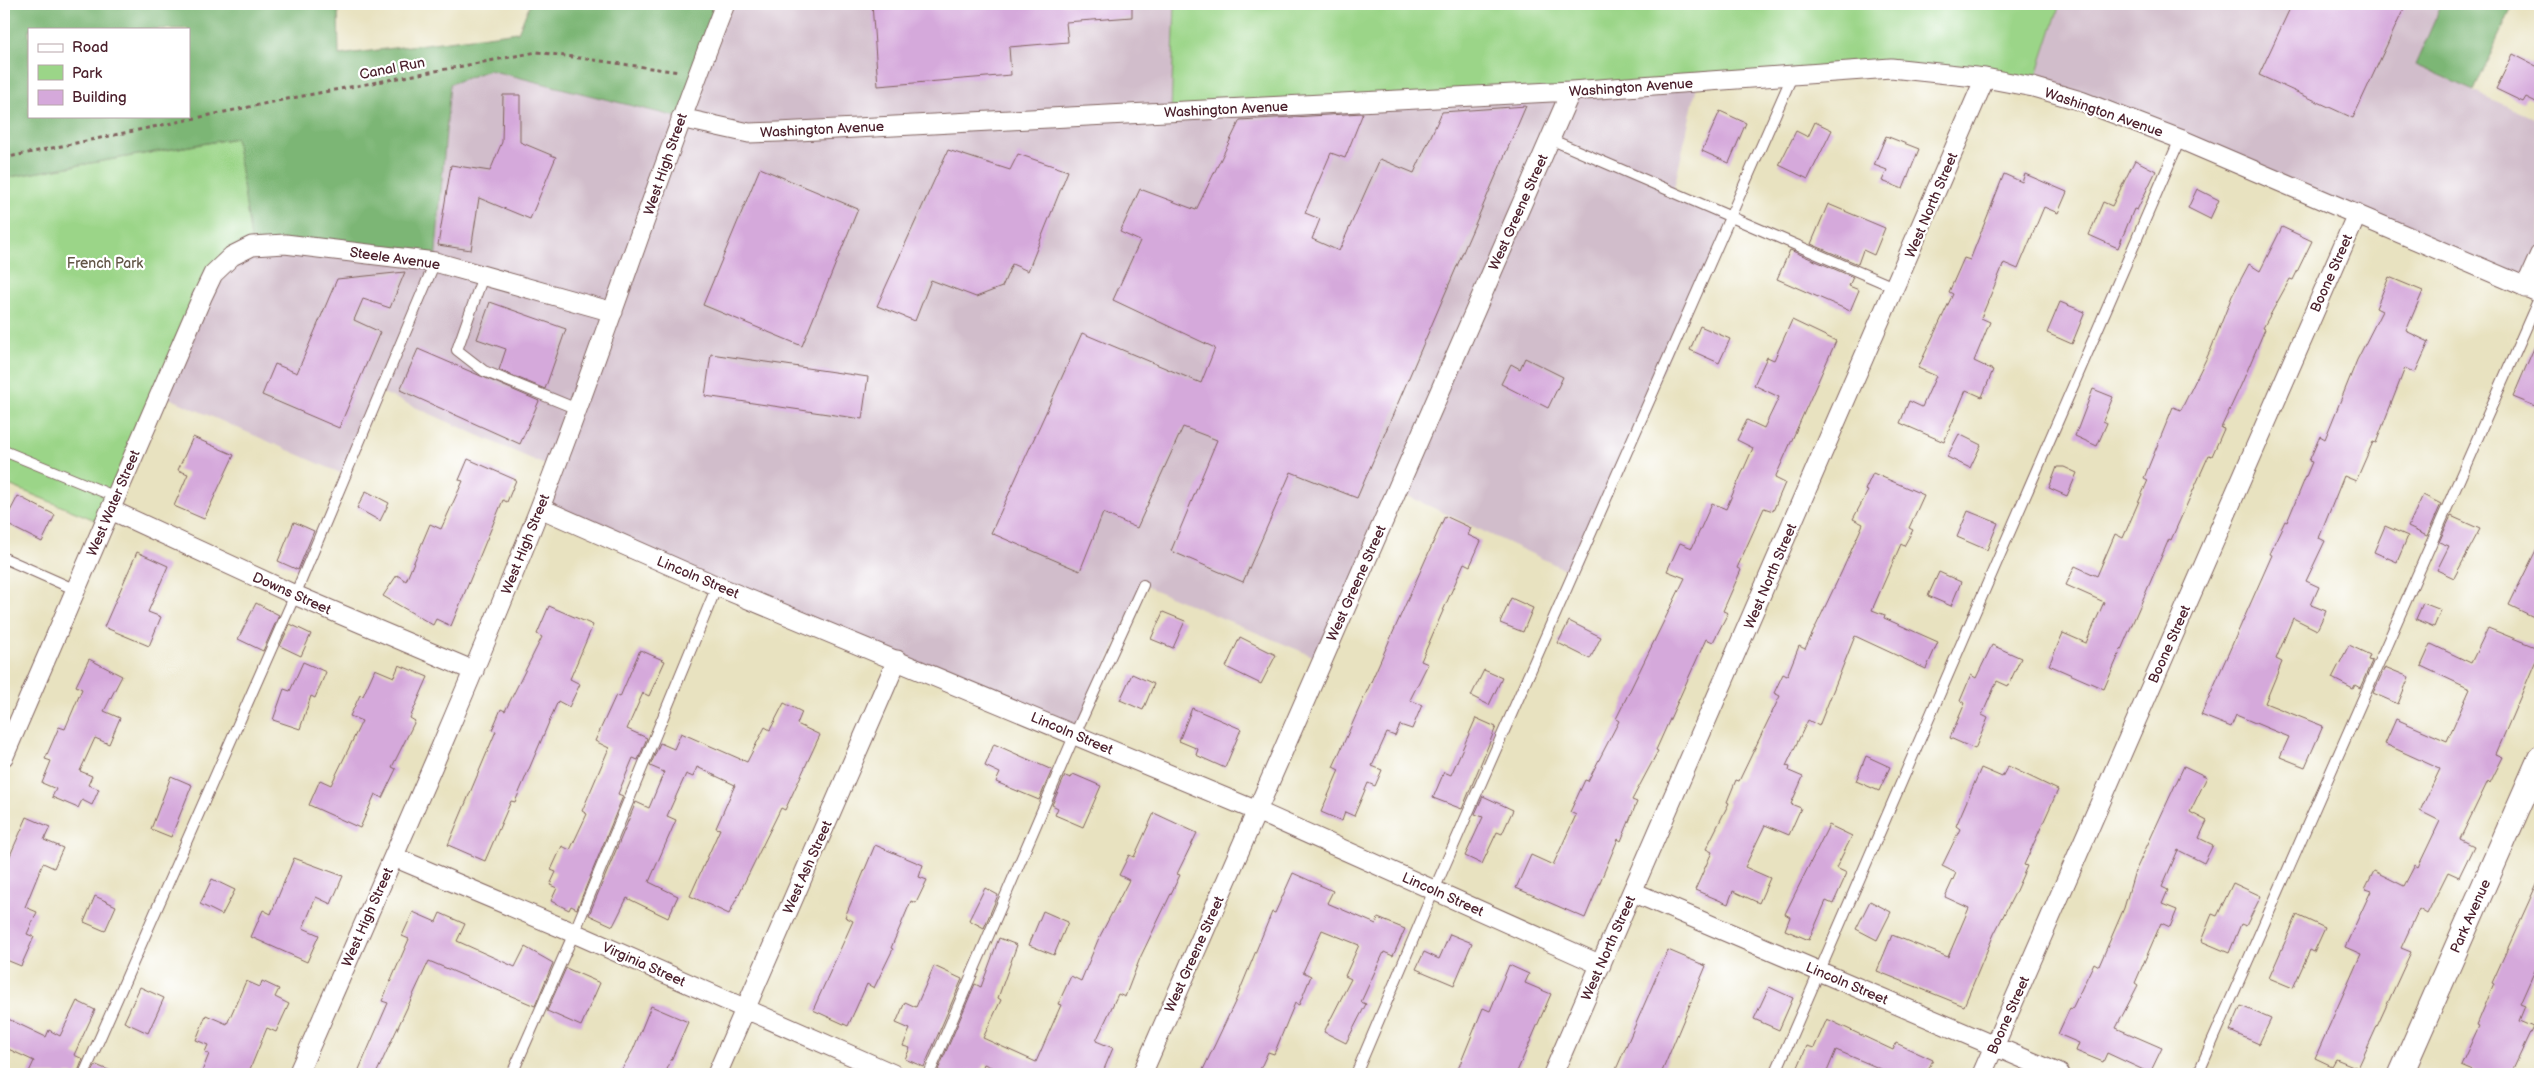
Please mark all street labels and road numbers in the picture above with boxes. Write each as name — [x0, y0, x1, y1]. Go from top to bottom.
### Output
street label: Canal Run — [358, 54, 426, 83]
street label: Washington Avenue — [1568, 75, 1694, 100]
street label: Washington Avenue — [2042, 84, 2165, 141]
street label: Washington Avenue — [1164, 98, 1289, 121]
street label: West High Street — [640, 110, 691, 217]
street label: Washington Avenue — [760, 118, 885, 141]
street label: West North Street — [1902, 149, 1962, 261]
street label: West Greene Street — [1485, 151, 1552, 273]
street label: Boone Street — [2307, 231, 2357, 315]
street label: Steele Avenue — [349, 244, 441, 273]
street label: West Water Street — [83, 447, 144, 559]
street label: West High Street — [498, 491, 554, 597]
street label: West North Street — [1741, 520, 1801, 632]
street label: West Greene Street — [1323, 522, 1390, 644]
street label: Lincoln Street — [654, 553, 742, 603]
street label: Downs Street — [250, 569, 334, 619]
street label: Boone Street — [2145, 602, 2195, 686]
street label: Lincoln Street — [1028, 709, 1116, 759]
street label: West Ash Street — [779, 817, 836, 916]
street label: West High Street — [338, 864, 397, 969]
street label: Lincoln Street — [1399, 869, 1487, 920]
street label: Park Avenue — [2447, 877, 2494, 956]
street label: West Greene Street — [1161, 893, 1228, 1015]
street label: West North Street — [1578, 893, 1639, 1003]
street label: Virginia Street — [600, 939, 689, 991]
street label: Lincoln Street — [1803, 959, 1891, 1009]
street label: Boone Street — [1984, 973, 2034, 1057]

